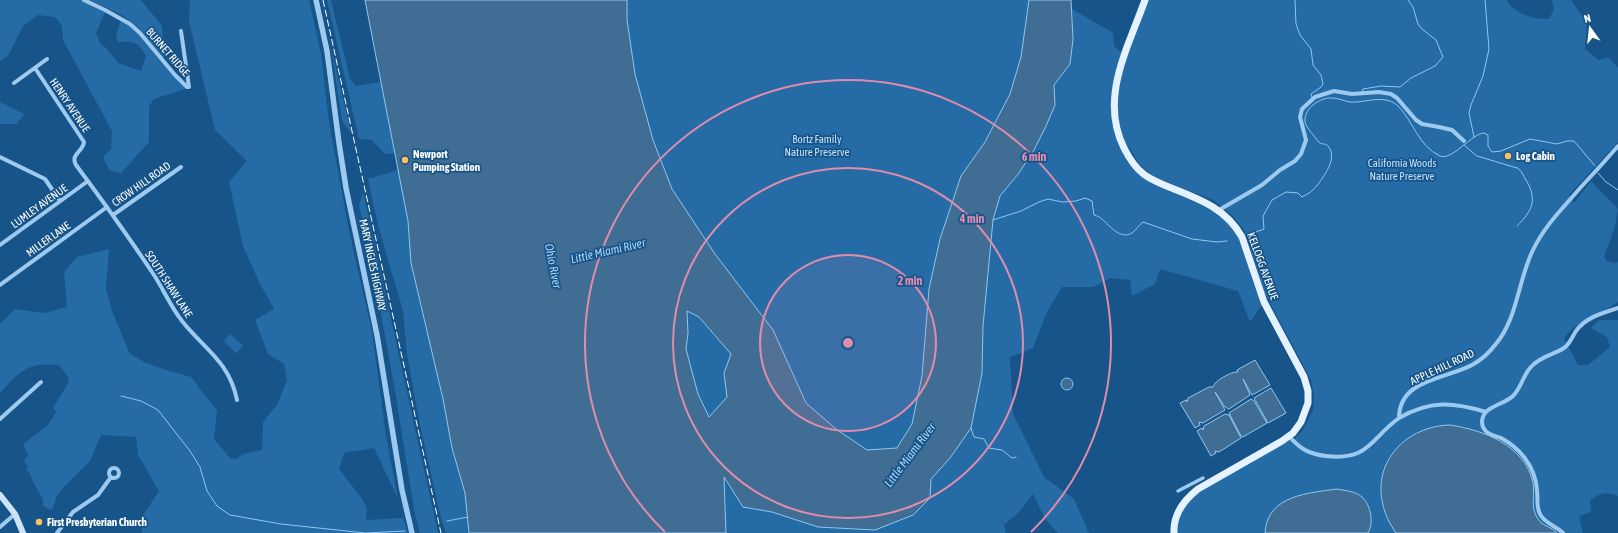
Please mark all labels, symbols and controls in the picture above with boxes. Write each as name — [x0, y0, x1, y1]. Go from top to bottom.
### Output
north arrow — [1570, 8, 1610, 48]
text: N — [1583, 12, 1592, 25]
street label: BURNET RIDGE — [144, 26, 192, 79]
street label: HENRY AVENUE — [48, 76, 93, 134]
park label: Bortz Family Nature Preserve — [785, 133, 850, 158]
place label: Newport Pumping Station — [413, 148, 480, 173]
text: 6 min — [1022, 150, 1046, 164]
place label: Log Cabin — [1516, 150, 1555, 162]
marker: Log Cabin — [1503, 151, 1513, 161]
marker: Newport Pumping Station — [400, 155, 410, 165]
park label: California Woods Nature Preserve — [1368, 157, 1436, 182]
street label: CROW HILL ROAD — [109, 159, 173, 209]
street label: LUMLEY AVENUE — [9, 181, 70, 230]
text: 4 min — [959, 212, 984, 226]
street label: MARY INGLES HIGHWAY — [357, 218, 389, 312]
street label: MILLER LANE — [24, 219, 72, 259]
street label: KELLOGG AVENUE — [1245, 231, 1281, 302]
water label: Little Miami River — [569, 235, 647, 266]
water label: Ohio River — [542, 242, 564, 290]
street label: SOUTH SHAW LANE — [143, 249, 195, 320]
text: 2 min — [898, 274, 922, 288]
centre of rings — [841, 336, 855, 350]
street label: APPLE HILL ROAD — [1408, 347, 1476, 387]
water label: Little Miami River — [881, 420, 939, 490]
place label: First Presbyterian Church — [47, 516, 147, 528]
marker: First Presbyterian Church — [34, 517, 44, 527]

